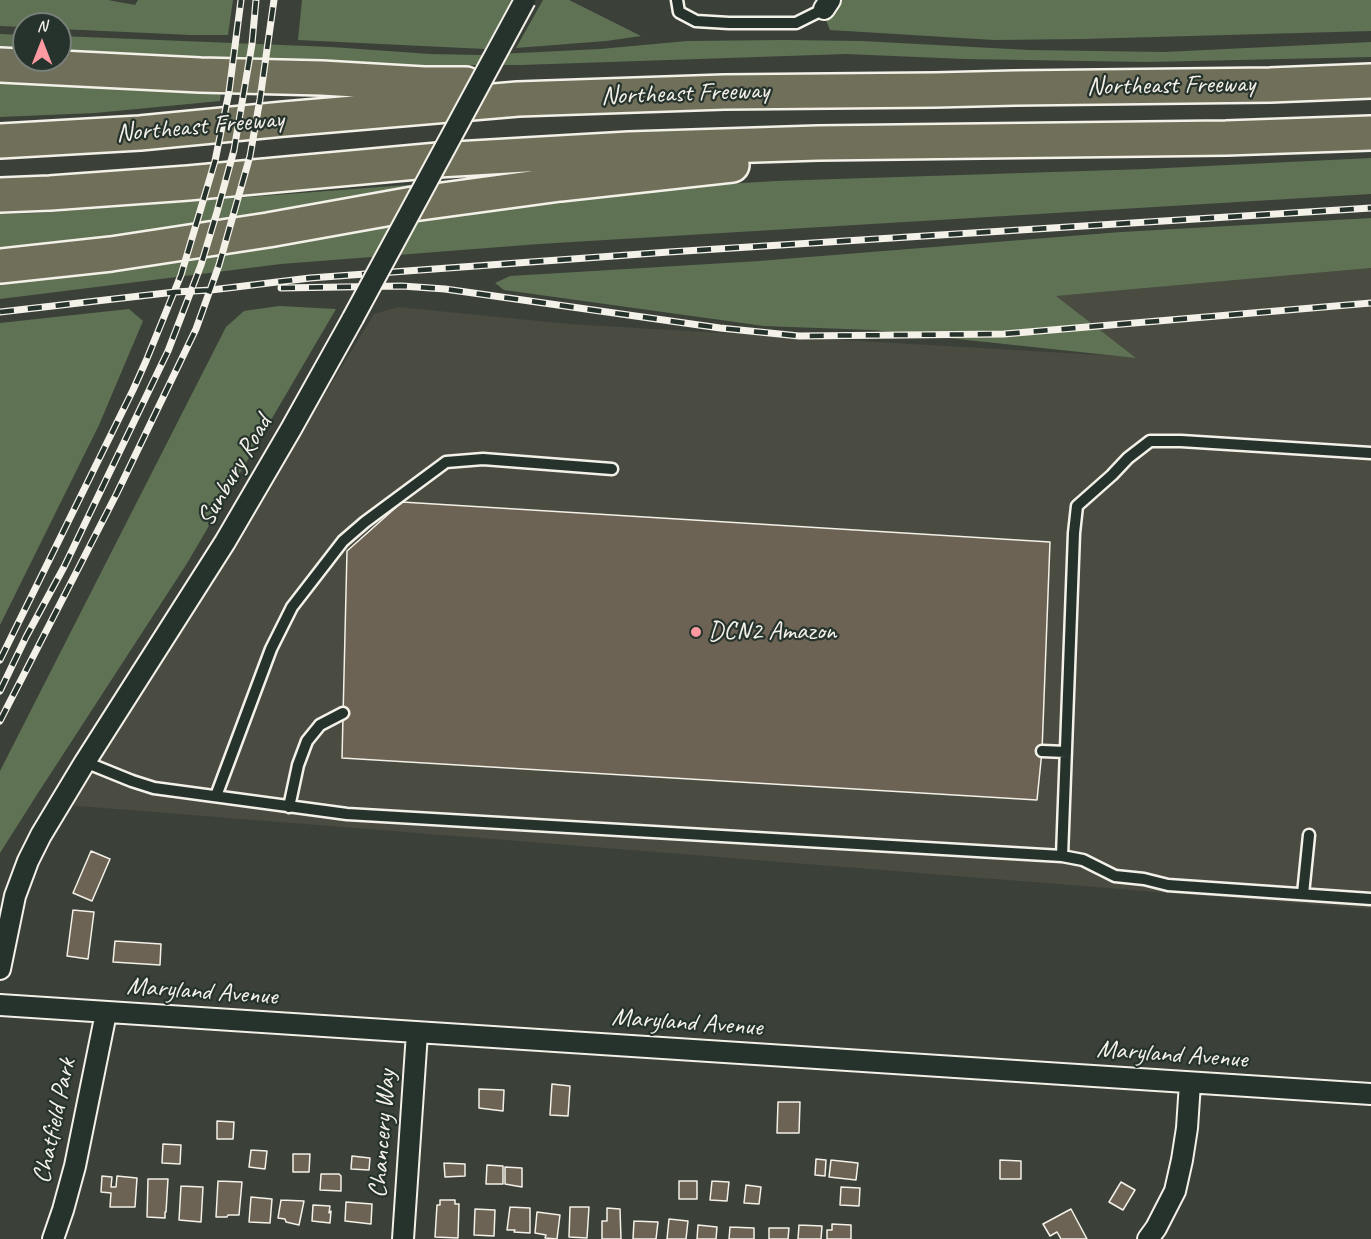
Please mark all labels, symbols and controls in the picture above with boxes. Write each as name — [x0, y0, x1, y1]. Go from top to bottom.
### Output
north arrow — [12, 12, 72, 72]
text: N — [37, 16, 47, 36]
street label: Northeast Freeway — [1087, 69, 1255, 103]
street label: Northeast Freeway — [600, 75, 770, 113]
street label: Northeast Freeway — [115, 104, 285, 150]
street label: Sunbury Road — [191, 410, 279, 532]
place label: DCN2 Amazon — [708, 616, 836, 648]
marker: DCN2 Amazon — [689, 625, 703, 639]
street label: Maryland Avenue — [126, 971, 278, 1013]
street label: Maryland Avenue — [611, 1002, 763, 1044]
street label: Maryland Avenue — [1096, 1034, 1248, 1076]
street label: Chatfield Park — [27, 1056, 83, 1186]
street label: Chancery Way — [363, 1069, 403, 1199]

